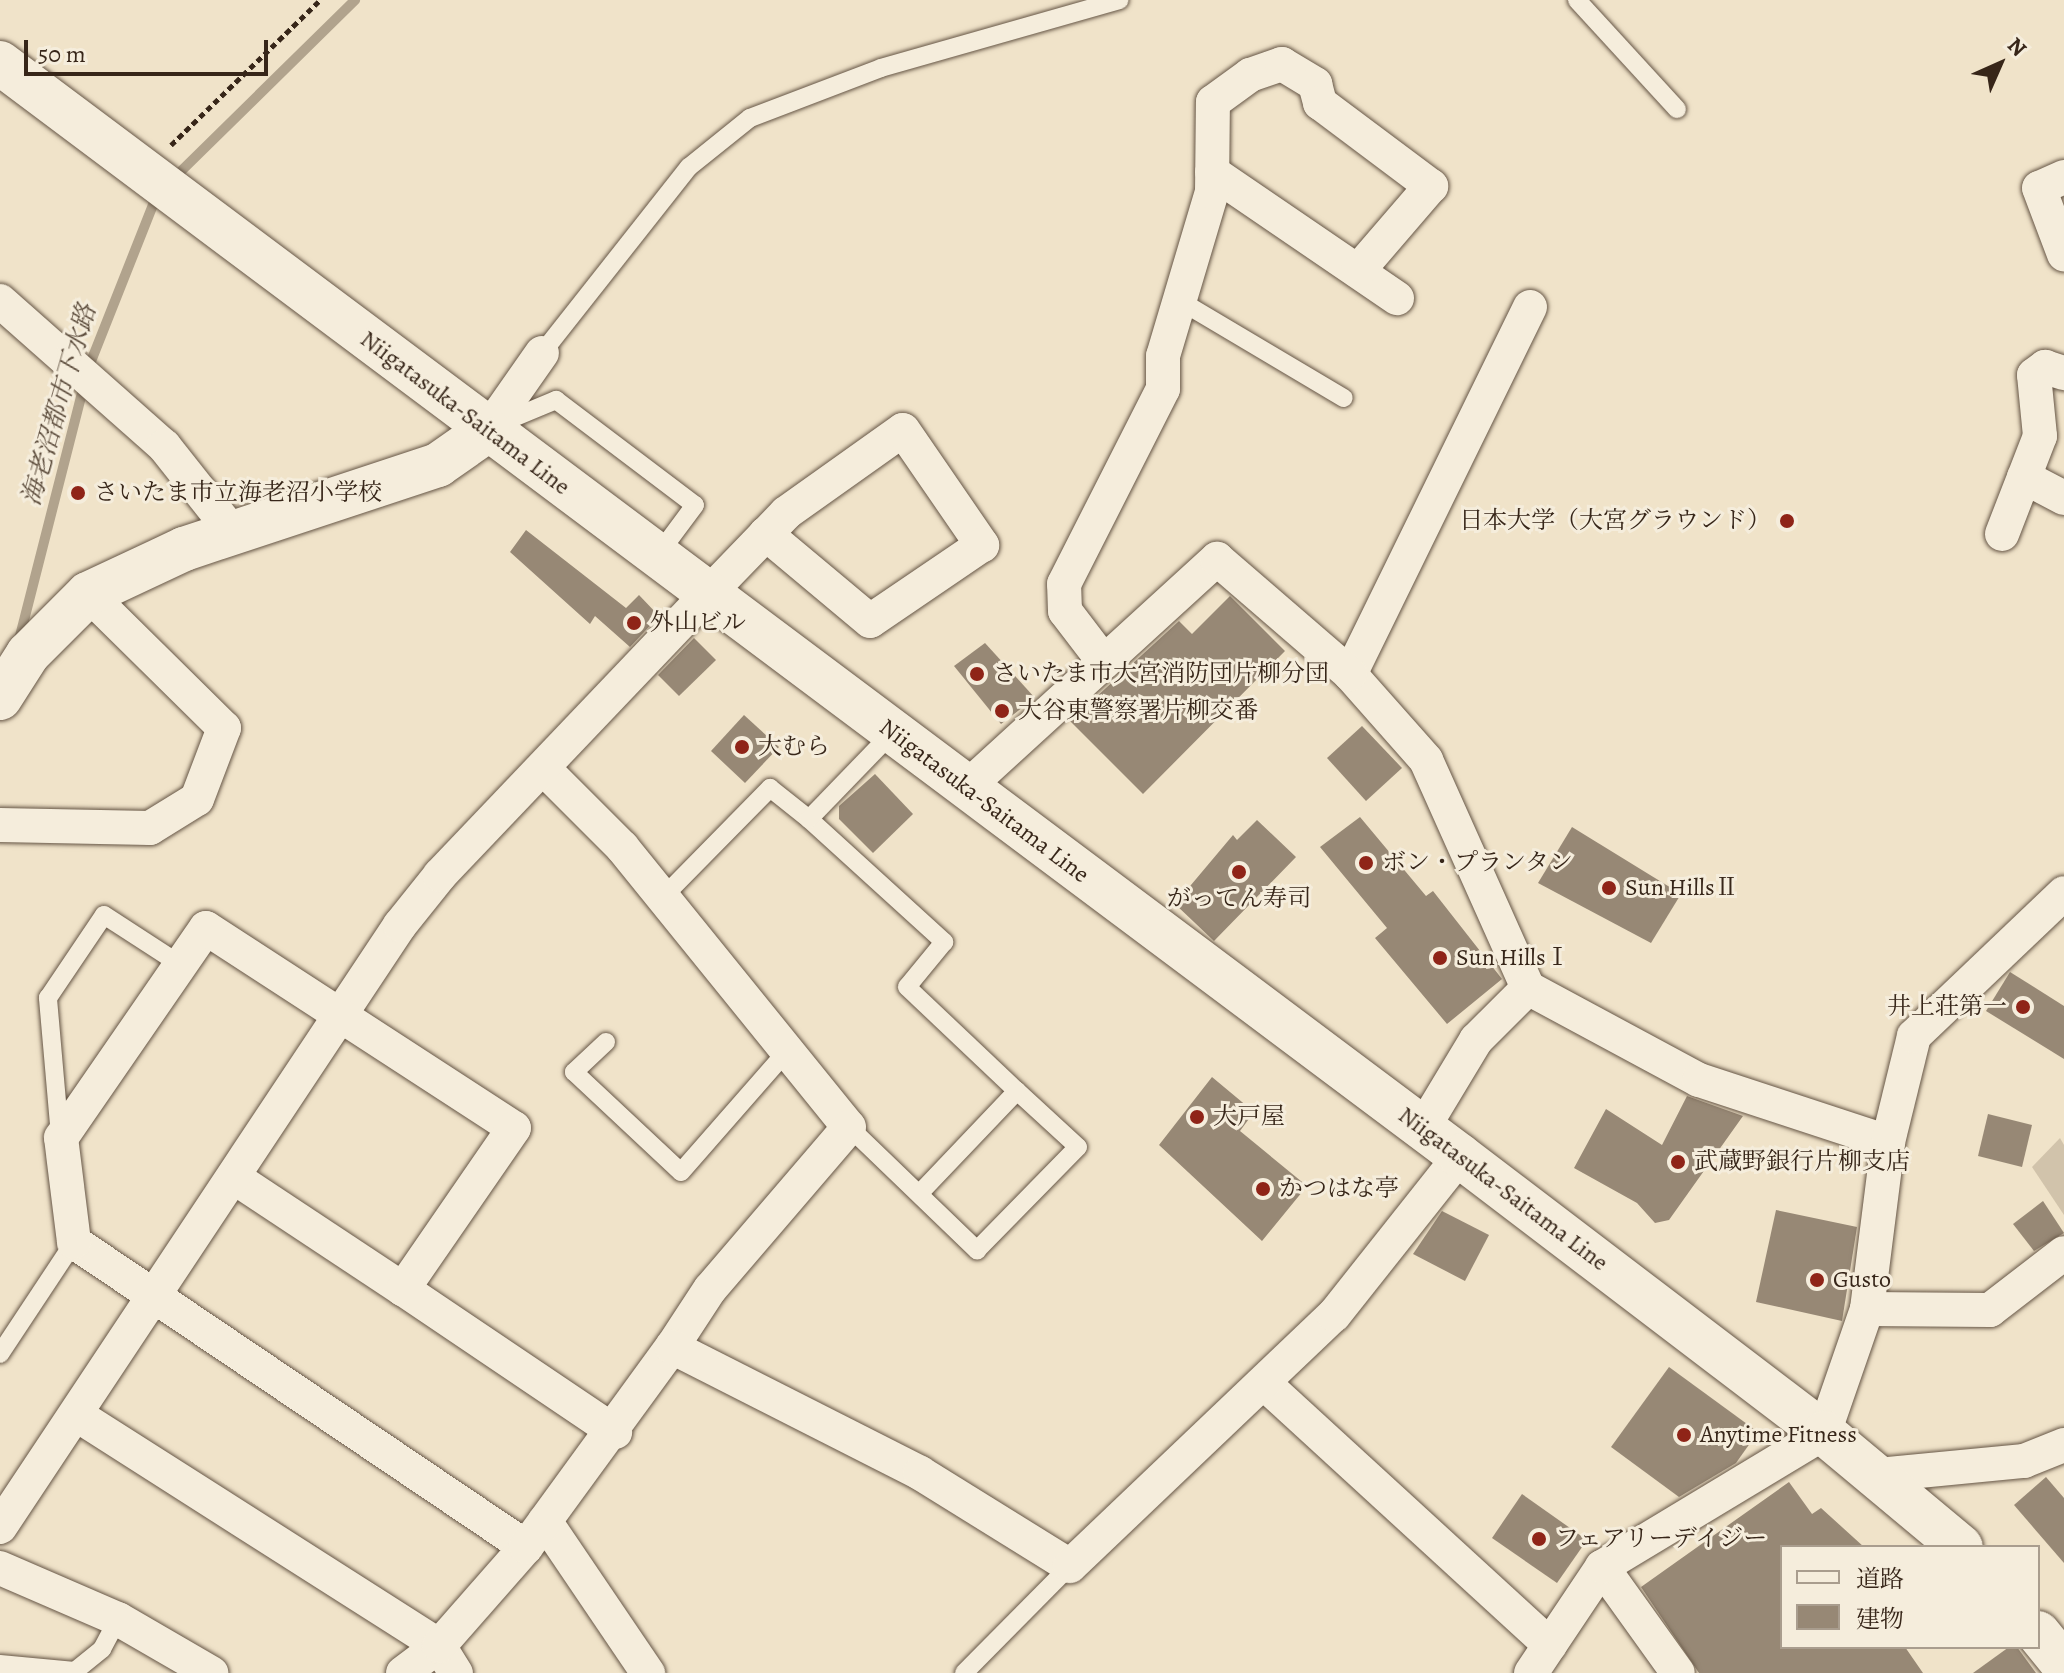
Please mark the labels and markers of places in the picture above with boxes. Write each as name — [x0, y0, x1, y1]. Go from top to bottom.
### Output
place label: さいたま市立海老沼小学校 — [94, 479, 382, 507]
marker: さいたま市立海老沼小学校 — [69, 484, 87, 502]
place label: 日本大学（大宮グラウンド） — [1459, 507, 1771, 535]
marker: 日本大学（大宮グラウンド） — [1778, 512, 1796, 530]
place label: 外山ビル — [650, 609, 746, 637]
marker: 外山ビル — [625, 614, 643, 632]
place label: さいたま市大宮消防団片柳分団 — [993, 660, 1329, 688]
marker: さいたま市大宮消防団片柳分団 — [968, 665, 986, 683]
place label: 大谷東警察署片柳交番 — [1018, 697, 1258, 725]
marker: 大谷東警察署片柳交番 — [993, 702, 1011, 720]
place label: 大むら — [758, 733, 830, 761]
marker: 大むら — [733, 738, 751, 756]
place label: ボン・プランタン — [1382, 849, 1574, 877]
marker: ボン・プランタン — [1357, 854, 1375, 872]
marker: がってん寿司 — [1230, 863, 1248, 881]
place label: Sun HillsⅡ — [1625, 874, 1739, 902]
marker: Sun HillsⅡ — [1600, 879, 1618, 897]
place label: がってん寿司 — [1167, 885, 1311, 913]
place label: Sun HillsⅠ — [1456, 944, 1570, 972]
marker: Sun HillsⅠ — [1431, 949, 1449, 967]
place label: 井上荘第一 — [1887, 993, 2007, 1021]
marker: 井上荘第一 — [2014, 998, 2032, 1016]
place label: 大戸屋 — [1213, 1103, 1285, 1131]
marker: 大戸屋 — [1188, 1108, 1206, 1126]
place label: 武蔵野銀行片柳支店 — [1694, 1148, 1910, 1176]
marker: 武蔵野銀行片柳支店 — [1669, 1153, 1687, 1171]
place label: かつはな亭 — [1279, 1175, 1399, 1203]
marker: かつはな亭 — [1254, 1180, 1272, 1198]
place label: Gusto — [1833, 1266, 1891, 1294]
marker: Gusto — [1808, 1271, 1826, 1289]
place label: Anytime Fitness — [1700, 1421, 1857, 1449]
marker: Anytime Fitness — [1675, 1426, 1693, 1444]
place label: フェアリーデイジー — [1555, 1525, 1771, 1553]
marker: フェアリーデイジー — [1530, 1530, 1548, 1548]

